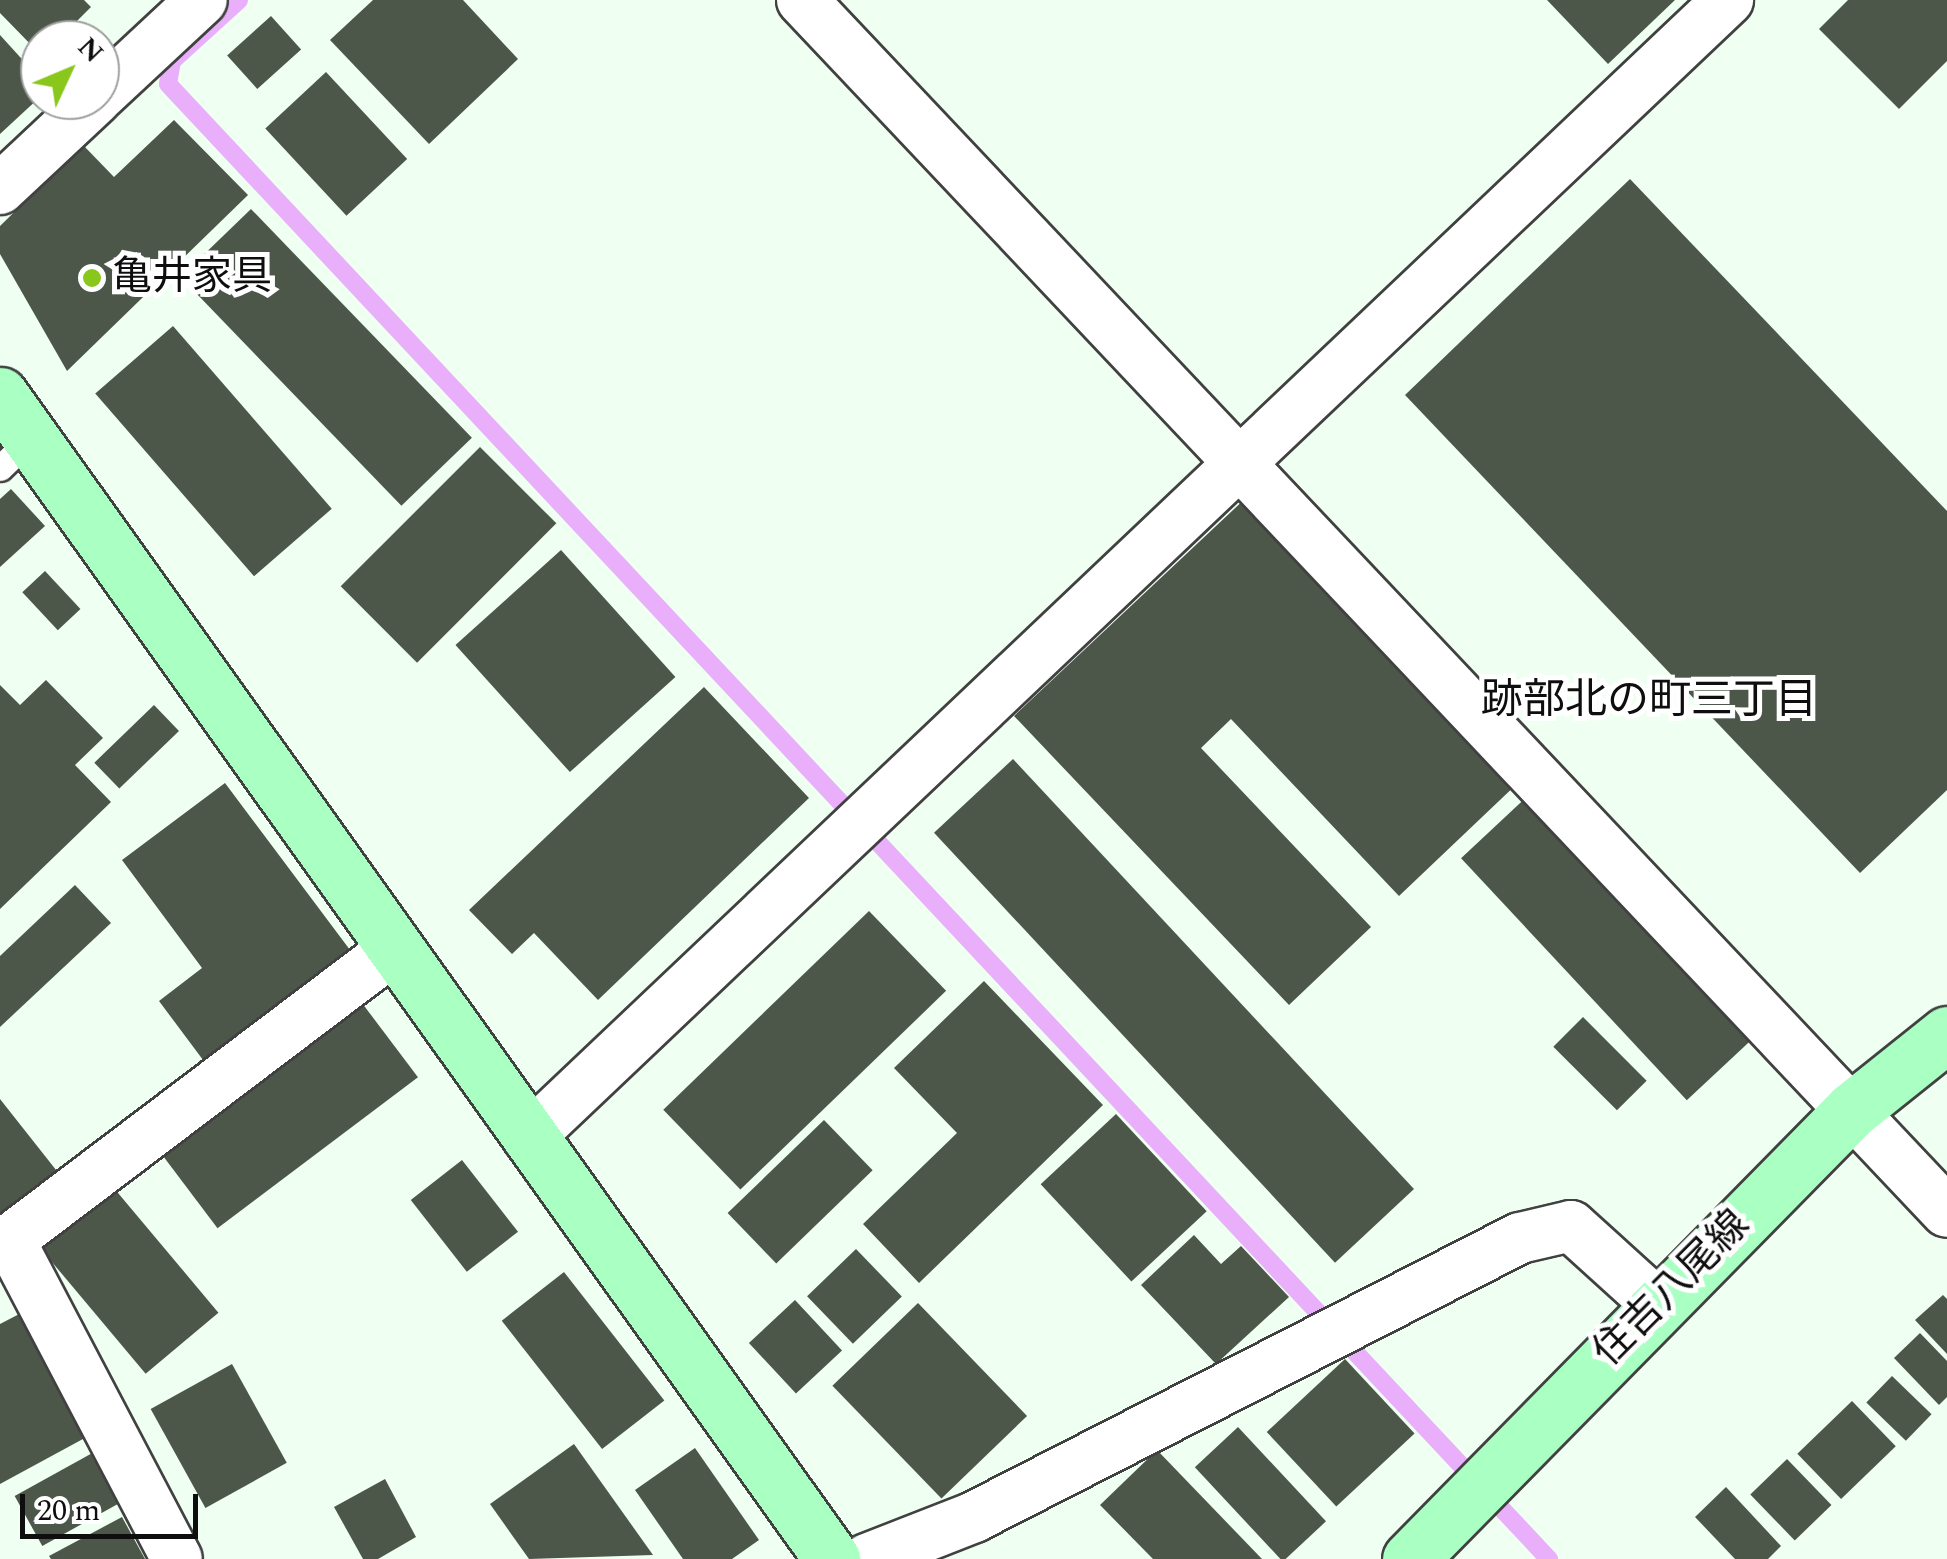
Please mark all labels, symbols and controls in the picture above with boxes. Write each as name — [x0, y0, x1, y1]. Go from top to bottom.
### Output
north arrow — [20, 20, 120, 120]
text: N — [67, 27, 114, 73]
place label: 亀井家具 — [112, 254, 272, 302]
marker: 亀井家具 — [81, 267, 103, 289]
district label: 跡部北の町三丁目 — [1481, 676, 1817, 726]
street label: 住吉八尾線 — [1584, 1201, 1760, 1377]
scale bar — [25, 1474, 202, 1536]
text: 20 m — [37, 1488, 100, 1534]

